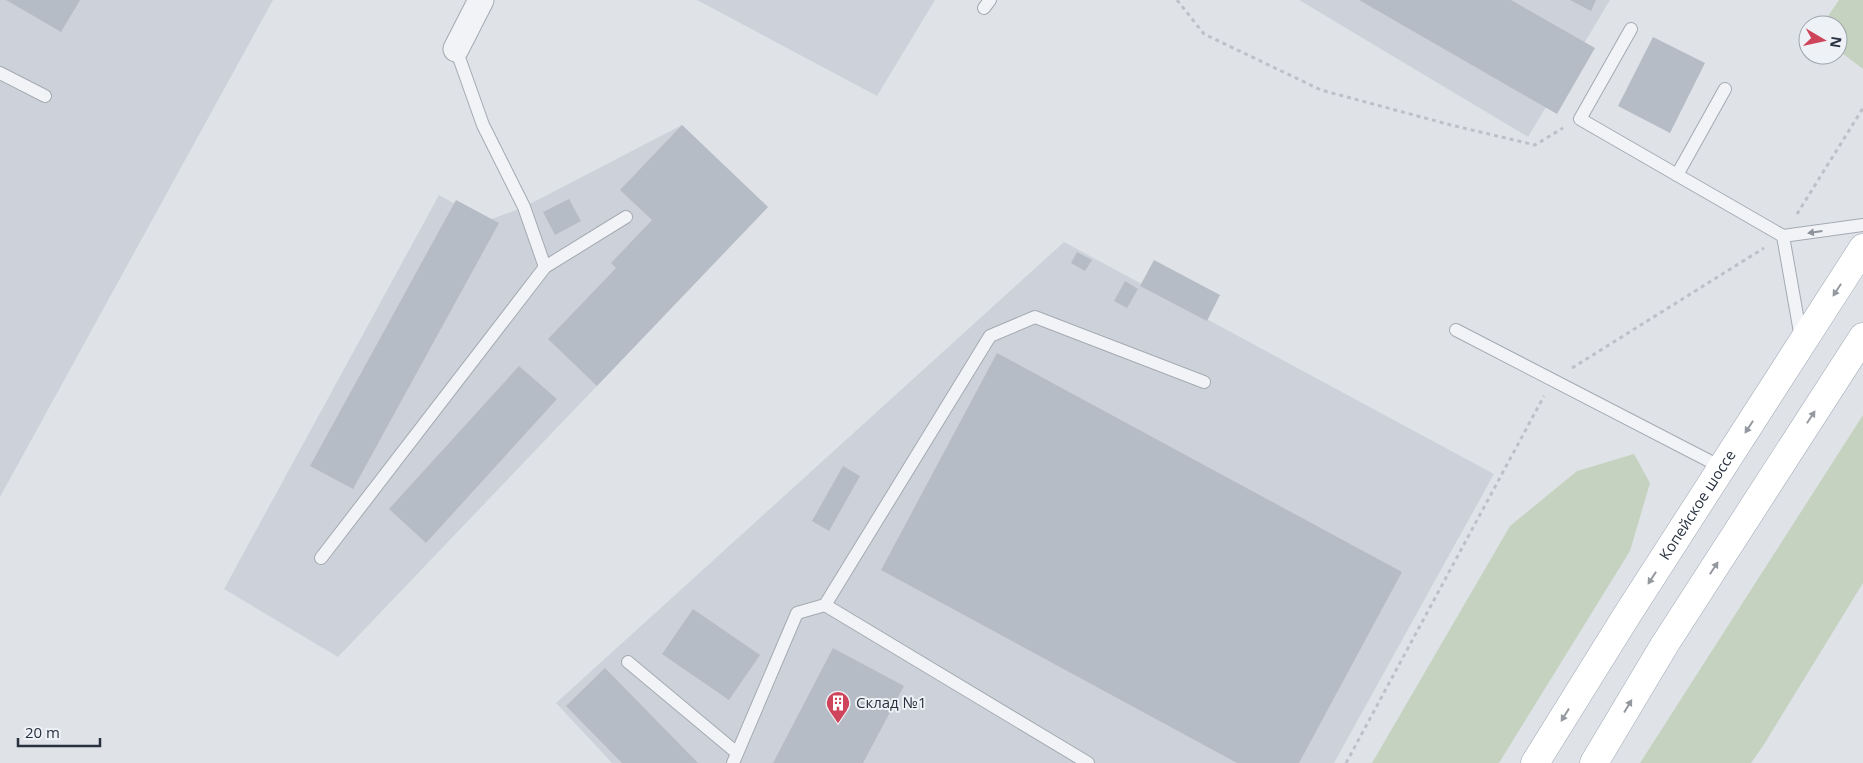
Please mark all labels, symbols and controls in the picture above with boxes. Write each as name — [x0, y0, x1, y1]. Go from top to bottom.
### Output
north arrow — [1798, 15, 1848, 65]
text: N — [1826, 35, 1847, 49]
one-way arrow — [1806, 228, 1822, 236]
one-way arrow — [1832, 283, 1841, 296]
one-way arrow — [1807, 410, 1816, 424]
one-way arrow — [1745, 420, 1754, 433]
street label: Копейское шоссе — [1654, 446, 1740, 563]
one-way arrow — [1709, 562, 1719, 575]
one-way arrow — [1647, 571, 1656, 584]
building icon: Склад №1 — [825, 690, 851, 724]
place label: Склад №1 — [856, 692, 927, 712]
one-way arrow — [1623, 700, 1632, 713]
one-way arrow — [1560, 709, 1570, 722]
scale bar — [18, 716, 100, 748]
text: 20 m — [25, 722, 60, 742]

